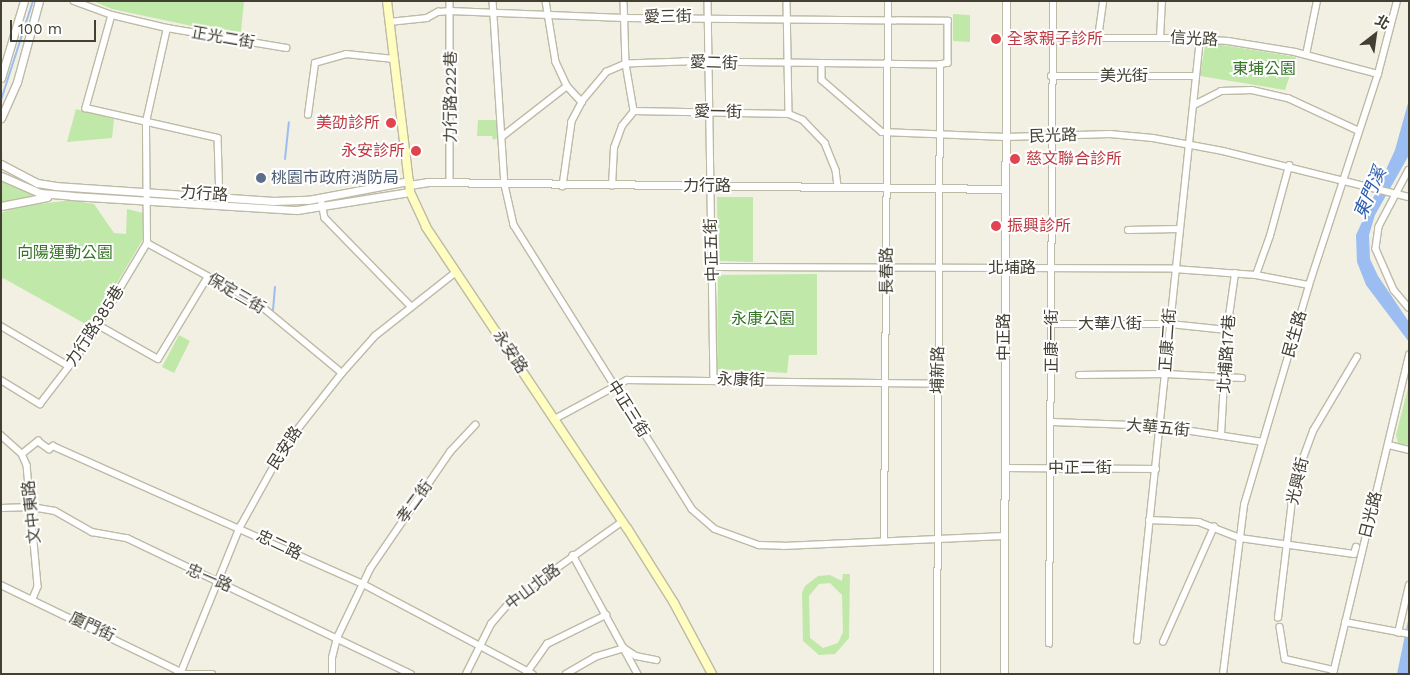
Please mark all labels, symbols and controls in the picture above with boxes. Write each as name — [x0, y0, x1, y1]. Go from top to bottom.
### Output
street label: 愛三街 — [644, 7, 692, 27]
scale bar — [12, 10, 99, 42]
north arrow — [1350, 10, 1400, 60]
text: 北 — [1372, 12, 1393, 32]
text: 100 m — [18, 20, 62, 38]
street label: 正光二街 — [190, 23, 256, 53]
street label: 信光路 — [1170, 28, 1218, 50]
place label: 全家親子診所 — [1007, 29, 1103, 49]
marker: 全家親子診所 — [989, 32, 1003, 46]
street label: 力行路222巷 — [441, 51, 461, 143]
street label: 愛二街 — [690, 53, 738, 73]
park label: 東埔公園 — [1232, 59, 1296, 79]
street label: 美光街 — [1100, 66, 1148, 86]
street label: 愛一街 — [694, 102, 742, 122]
place label: 美劭診所 — [316, 113, 380, 133]
marker: 美劭診所 — [384, 116, 398, 130]
street label: 民光路 — [1029, 126, 1077, 146]
place label: 永安診所 — [341, 141, 405, 161]
marker: 永安診所 — [409, 144, 423, 158]
place label: 慈文聯合診所 — [1026, 149, 1122, 169]
marker: 慈文聯合診所 — [1008, 152, 1022, 166]
water label: 東門溪 — [1349, 164, 1391, 222]
place label: 桃園市政府消防局 — [271, 168, 399, 188]
marker: 桃園市政府消防局 — [255, 172, 267, 184]
street label: 力行路 — [683, 176, 731, 196]
street label: 力行路 — [179, 183, 229, 205]
place label: 振興診所 — [1007, 216, 1071, 236]
street label: 中正五街 — [701, 218, 723, 282]
marker: 振興診所 — [989, 219, 1003, 233]
park label: 向陽運動公園 — [17, 243, 113, 263]
street label: 長春路 — [877, 247, 897, 295]
street label: 北埔路 — [988, 258, 1036, 278]
street label: 保定三街 — [203, 270, 269, 318]
street label: 力行路385巷 — [62, 282, 128, 370]
street label: 正康二街 — [1156, 307, 1180, 373]
street label: 民生路 — [1279, 308, 1311, 360]
park label: 永康公園 — [731, 309, 795, 329]
street label: 正康一街 — [1042, 309, 1062, 373]
street label: 中正路 — [994, 313, 1014, 361]
street label: 大華八街 — [1078, 314, 1142, 334]
street label: 北埔路17巷 — [1215, 314, 1239, 394]
street label: 永安路 — [489, 327, 531, 377]
street label: 埔新路 — [928, 346, 948, 394]
street label: 永康街 — [717, 370, 765, 390]
street label: 中正三街 — [603, 377, 653, 441]
street label: 大華五街 — [1125, 416, 1191, 440]
street label: 民安路 — [264, 423, 306, 473]
street label: 光興街 — [1283, 455, 1313, 507]
street label: 中正二街 — [1048, 458, 1112, 478]
street label: 孝二街 — [393, 477, 437, 527]
street label: 文中東路 — [19, 479, 45, 545]
street label: 日光路 — [1356, 489, 1386, 541]
street label: 忠二路 — [253, 526, 305, 564]
street label: 忠一路 — [183, 560, 235, 596]
street label: 中山北路 — [502, 560, 564, 614]
street label: 廈門街 — [66, 608, 118, 646]

